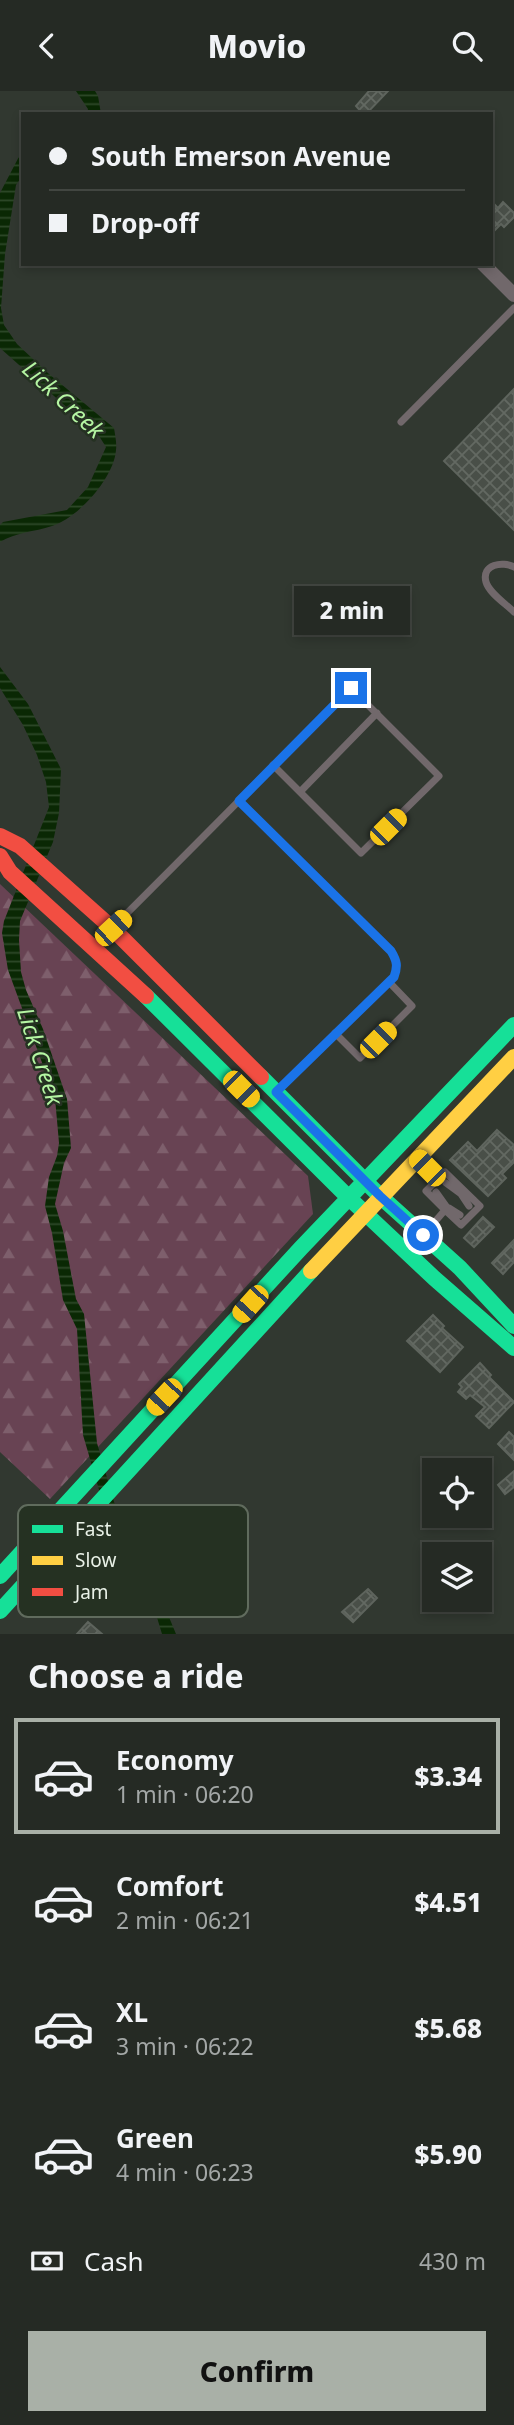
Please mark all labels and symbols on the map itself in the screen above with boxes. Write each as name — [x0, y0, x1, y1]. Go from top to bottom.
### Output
water label: Lick Creek — [16, 353, 113, 446]
callout: 2 min — [293, 587, 409, 635]
route end — [335, 672, 367, 704]
car — [366, 805, 411, 849]
car — [91, 906, 136, 950]
water label: Lick Creek — [10, 1003, 72, 1111]
car — [356, 1018, 401, 1062]
car — [219, 1067, 264, 1111]
car — [405, 1146, 450, 1190]
route start — [407, 1219, 439, 1251]
car — [229, 1281, 272, 1327]
car — [142, 1374, 187, 1420]
legend — [18, 1505, 248, 1617]
text: Fast — [75, 1516, 112, 1542]
text: Slow — [75, 1547, 116, 1573]
text: Jam — [73, 1579, 109, 1605]

